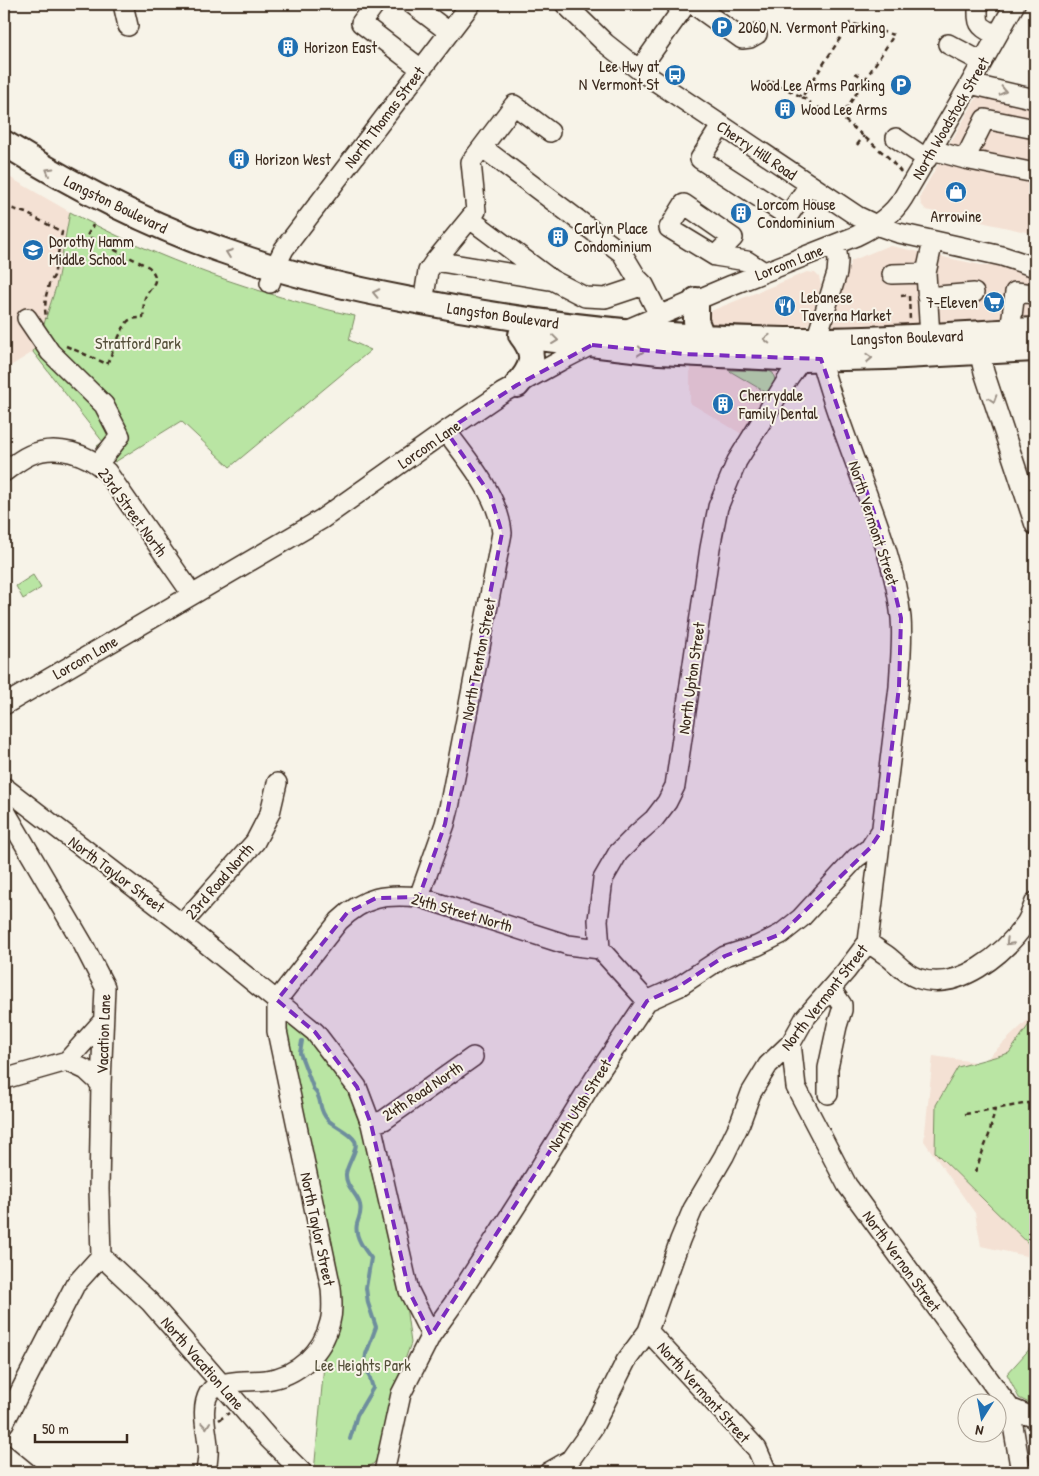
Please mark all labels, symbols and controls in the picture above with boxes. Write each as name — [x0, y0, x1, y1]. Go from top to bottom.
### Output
parking icon: 2060 N. Vermont Parking — [710, 15, 734, 39]
place label: 2060 N. Vermont Parking — [738, 16, 885, 38]
building icon: Horizon East — [276, 35, 300, 59]
place label: Horizon East — [304, 36, 377, 58]
street label: North Woodstock Street — [906, 52, 994, 183]
place label: Lee Hwy at N Vermont St — [579, 55, 659, 95]
street label: North Thomas Street — [339, 61, 430, 172]
bus stop icon: Lee Hwy at N Vermont St — [663, 63, 687, 87]
parking icon: Wood Lee Arms Parking — [889, 73, 913, 97]
place label: Wood Lee Arms Parking — [751, 74, 885, 96]
one-way arrow — [998, 86, 1007, 96]
building icon: Wood Lee Arms — [773, 97, 797, 121]
place label: Wood Lee Arms — [801, 98, 887, 120]
street label: Cherry Hill Road — [713, 115, 801, 185]
building icon: Horizon West — [227, 147, 251, 171]
place label: Horizon West — [255, 148, 331, 170]
one-way arrow — [46, 167, 55, 177]
street label: Langston Boulevard — [61, 170, 171, 238]
shop icon: Arrowine — [944, 180, 968, 204]
place label: Lorcom House Condominium — [757, 193, 836, 233]
building icon: Lorcom House Condominium — [729, 201, 753, 225]
place label: Arrowine — [930, 205, 982, 227]
place label: Carlyn Place Condominium — [574, 217, 652, 257]
building icon: Carlyn Place Condominium — [546, 225, 570, 249]
place label: Dorothy Hamm Middle School — [49, 230, 134, 270]
school or university icon: Dorothy Hamm Middle School — [21, 238, 45, 262]
street label: Lorcom Lane — [752, 238, 827, 286]
one-way arrow — [225, 249, 233, 259]
place label: Lebanese Taverna Market — [801, 286, 892, 326]
one-way arrow — [371, 288, 380, 299]
supermarket icon: 7-Eleven — [982, 290, 1006, 314]
place label: 7-Eleven — [926, 291, 978, 313]
restaurant icon: Lebanese Taverna Market — [773, 294, 797, 318]
street label: Langston Boulevard — [446, 296, 560, 334]
street label: Langston Boulevard — [851, 324, 963, 350]
park label: Stratford Park — [95, 332, 181, 354]
one-way arrow — [552, 334, 560, 345]
one-way arrow — [763, 334, 770, 344]
one-way arrow — [637, 345, 645, 356]
one-way arrow — [866, 352, 874, 363]
place label: Cherrydale Family Dental — [738, 384, 818, 424]
building icon: Cherrydale Family Dental — [711, 392, 735, 416]
one-way arrow — [988, 395, 998, 403]
street label: Lorcom Lane — [393, 414, 465, 474]
street label: North Vermont Street — [844, 458, 905, 588]
street label: 23rd Street North — [93, 463, 173, 561]
street label: North Trenton Street — [455, 595, 501, 722]
street label: North Upton Street — [672, 620, 710, 735]
street label: Lorcom Lane — [48, 629, 122, 684]
street label: North Taylor Street — [64, 831, 170, 918]
street label: 23rd Road North — [180, 838, 258, 924]
street label: 24th Street North — [409, 887, 515, 937]
one-way arrow — [1006, 936, 1015, 945]
street label: North Vermont Street — [775, 939, 873, 1055]
street label: Vacation Lane — [91, 993, 115, 1074]
street label: North Utah Street — [542, 1054, 616, 1155]
street label: 24th Road North — [377, 1056, 467, 1126]
street label: North Taylor Street — [295, 1170, 341, 1288]
street label: North Vernon Street — [858, 1206, 947, 1317]
street label: North Vacation Lane — [156, 1312, 250, 1415]
street label: North Vermont Street — [652, 1337, 756, 1448]
park label: Lee Heights Park — [315, 1354, 411, 1376]
north arrow — [956, 1394, 1006, 1444]
scale bar — [35, 1411, 128, 1443]
text: 50 m — [42, 1418, 69, 1439]
one-way arrow — [200, 1421, 211, 1429]
text: N — [973, 1421, 985, 1441]

